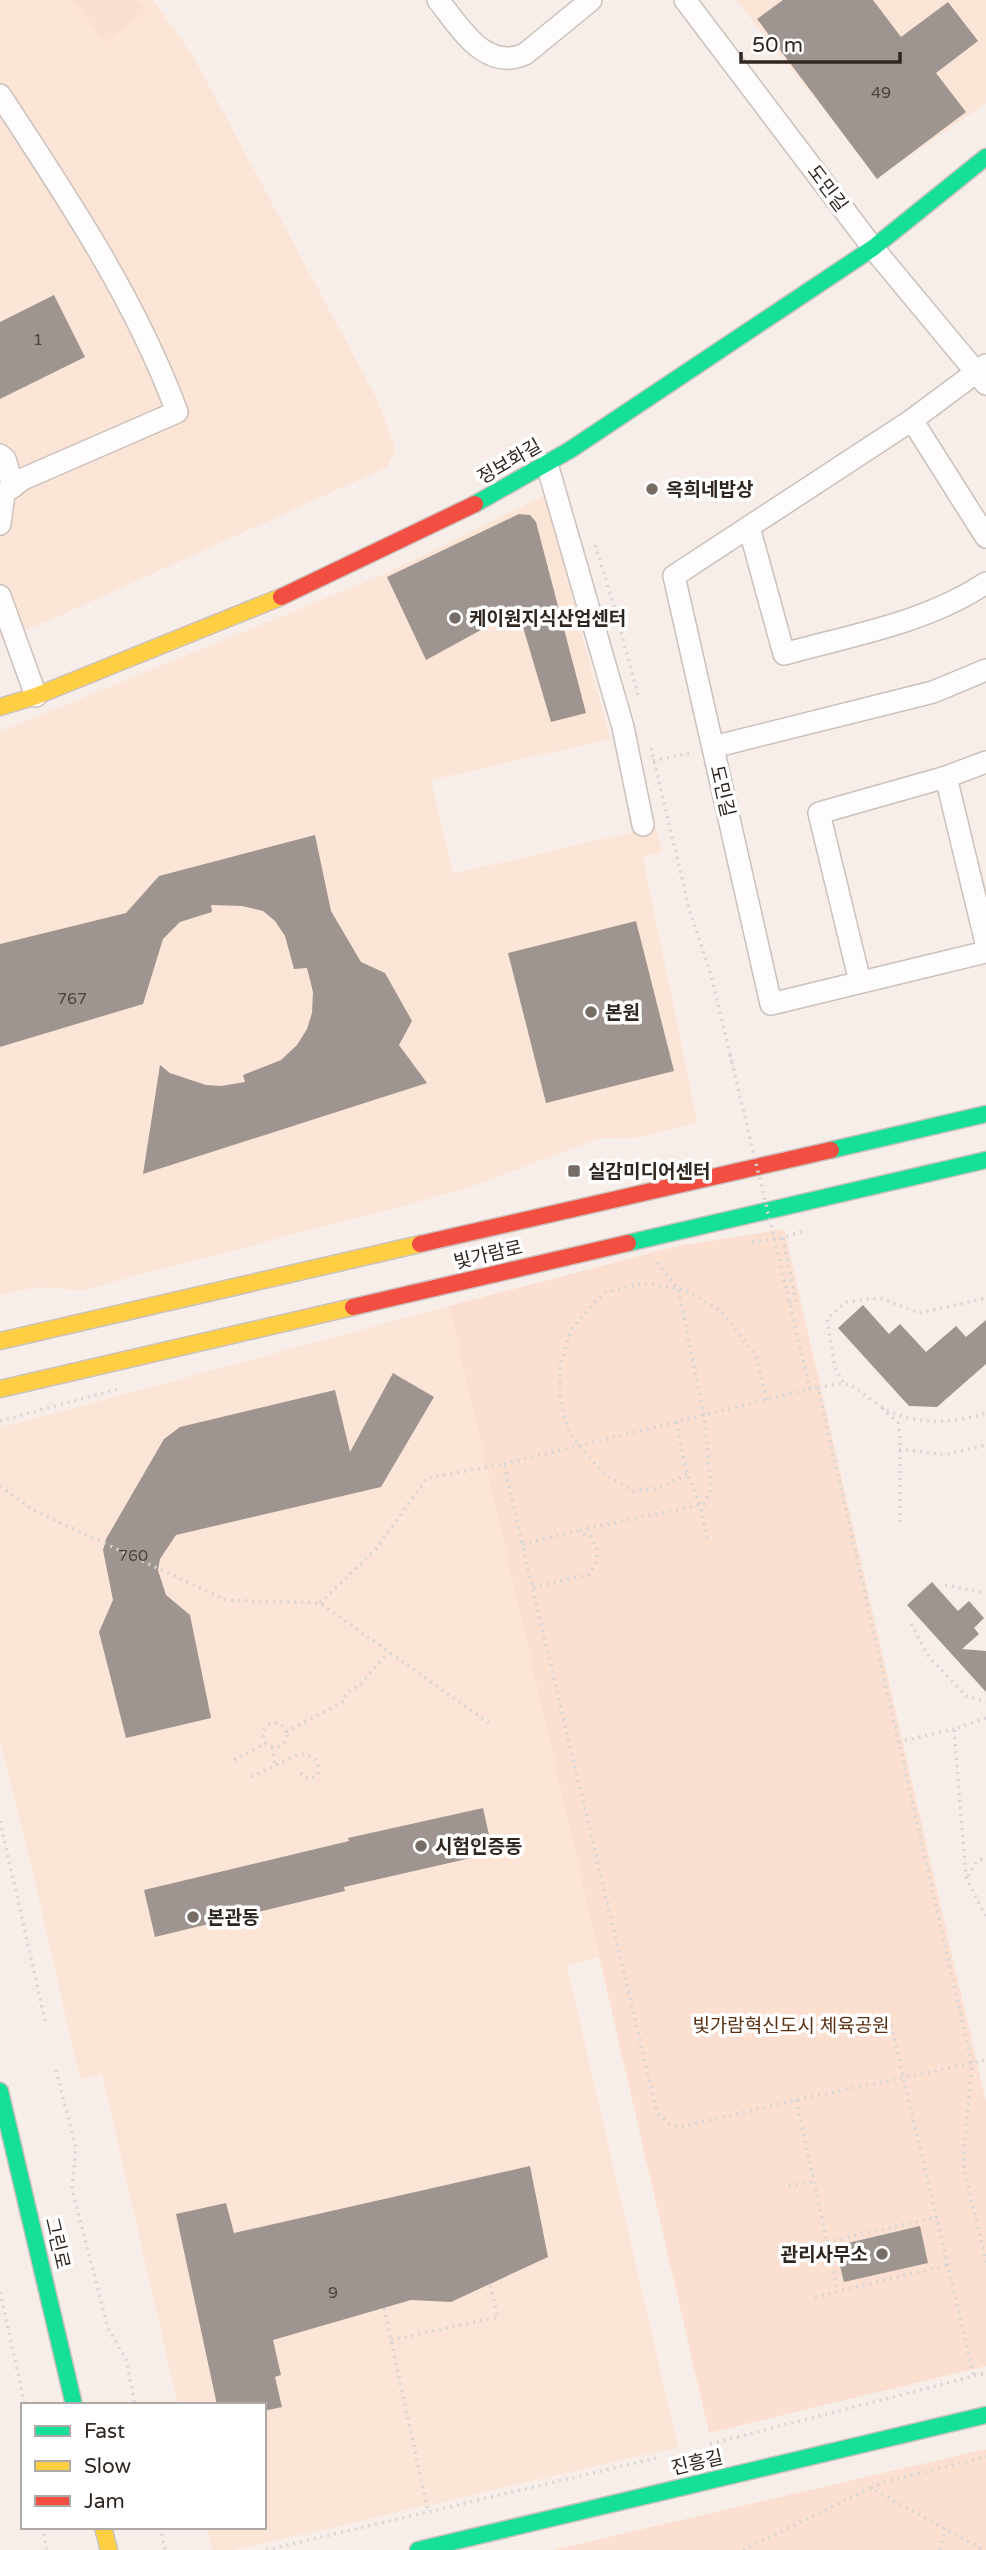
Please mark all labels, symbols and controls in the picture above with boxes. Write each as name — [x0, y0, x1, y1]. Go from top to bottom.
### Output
scale bar — [741, 21, 900, 65]
text: 50 m — [752, 33, 803, 58]
house number: 49 — [871, 83, 891, 103]
street label: 도민길 — [803, 161, 852, 216]
house number: 1 — [33, 330, 43, 350]
street label: 정보화길 — [474, 435, 545, 489]
place label: 옥희네밥상 — [666, 479, 753, 501]
marker: 옥희네밥상 — [644, 481, 660, 497]
place label: 케이원지식산업센터 — [469, 608, 626, 630]
marker: 케이원지식산업센터 — [447, 610, 463, 626]
street label: 도민길 — [705, 763, 739, 819]
house number: 767 — [57, 989, 87, 1009]
place label: 본원 — [605, 1002, 640, 1024]
marker: 본원 — [583, 1004, 599, 1020]
place label: 실감미디어센터 — [588, 1161, 710, 1183]
marker: 실감미디어센터 — [566, 1163, 582, 1179]
street label: 빛가람로 — [452, 1236, 525, 1274]
house number: 760 — [118, 1546, 148, 1566]
place label: 시험인증동 — [435, 1836, 522, 1858]
marker: 시험인증동 — [413, 1838, 429, 1854]
place label: 본관동 — [207, 1907, 259, 1929]
marker: 본관동 — [185, 1909, 201, 1925]
park label: 빛가람혁신도시 체육공원 — [692, 2015, 890, 2037]
street label: 그린로 — [40, 2215, 74, 2271]
place label: 관리사무소 — [781, 2244, 868, 2266]
marker: 관리사무소 — [874, 2246, 890, 2262]
house number: 9 — [328, 2283, 338, 2303]
legend — [21, 2403, 266, 2529]
text: Fast — [84, 2419, 125, 2444]
street label: 진흥길 — [669, 2446, 725, 2480]
text: Slow — [84, 2454, 132, 2479]
text: Jam — [84, 2489, 125, 2514]

